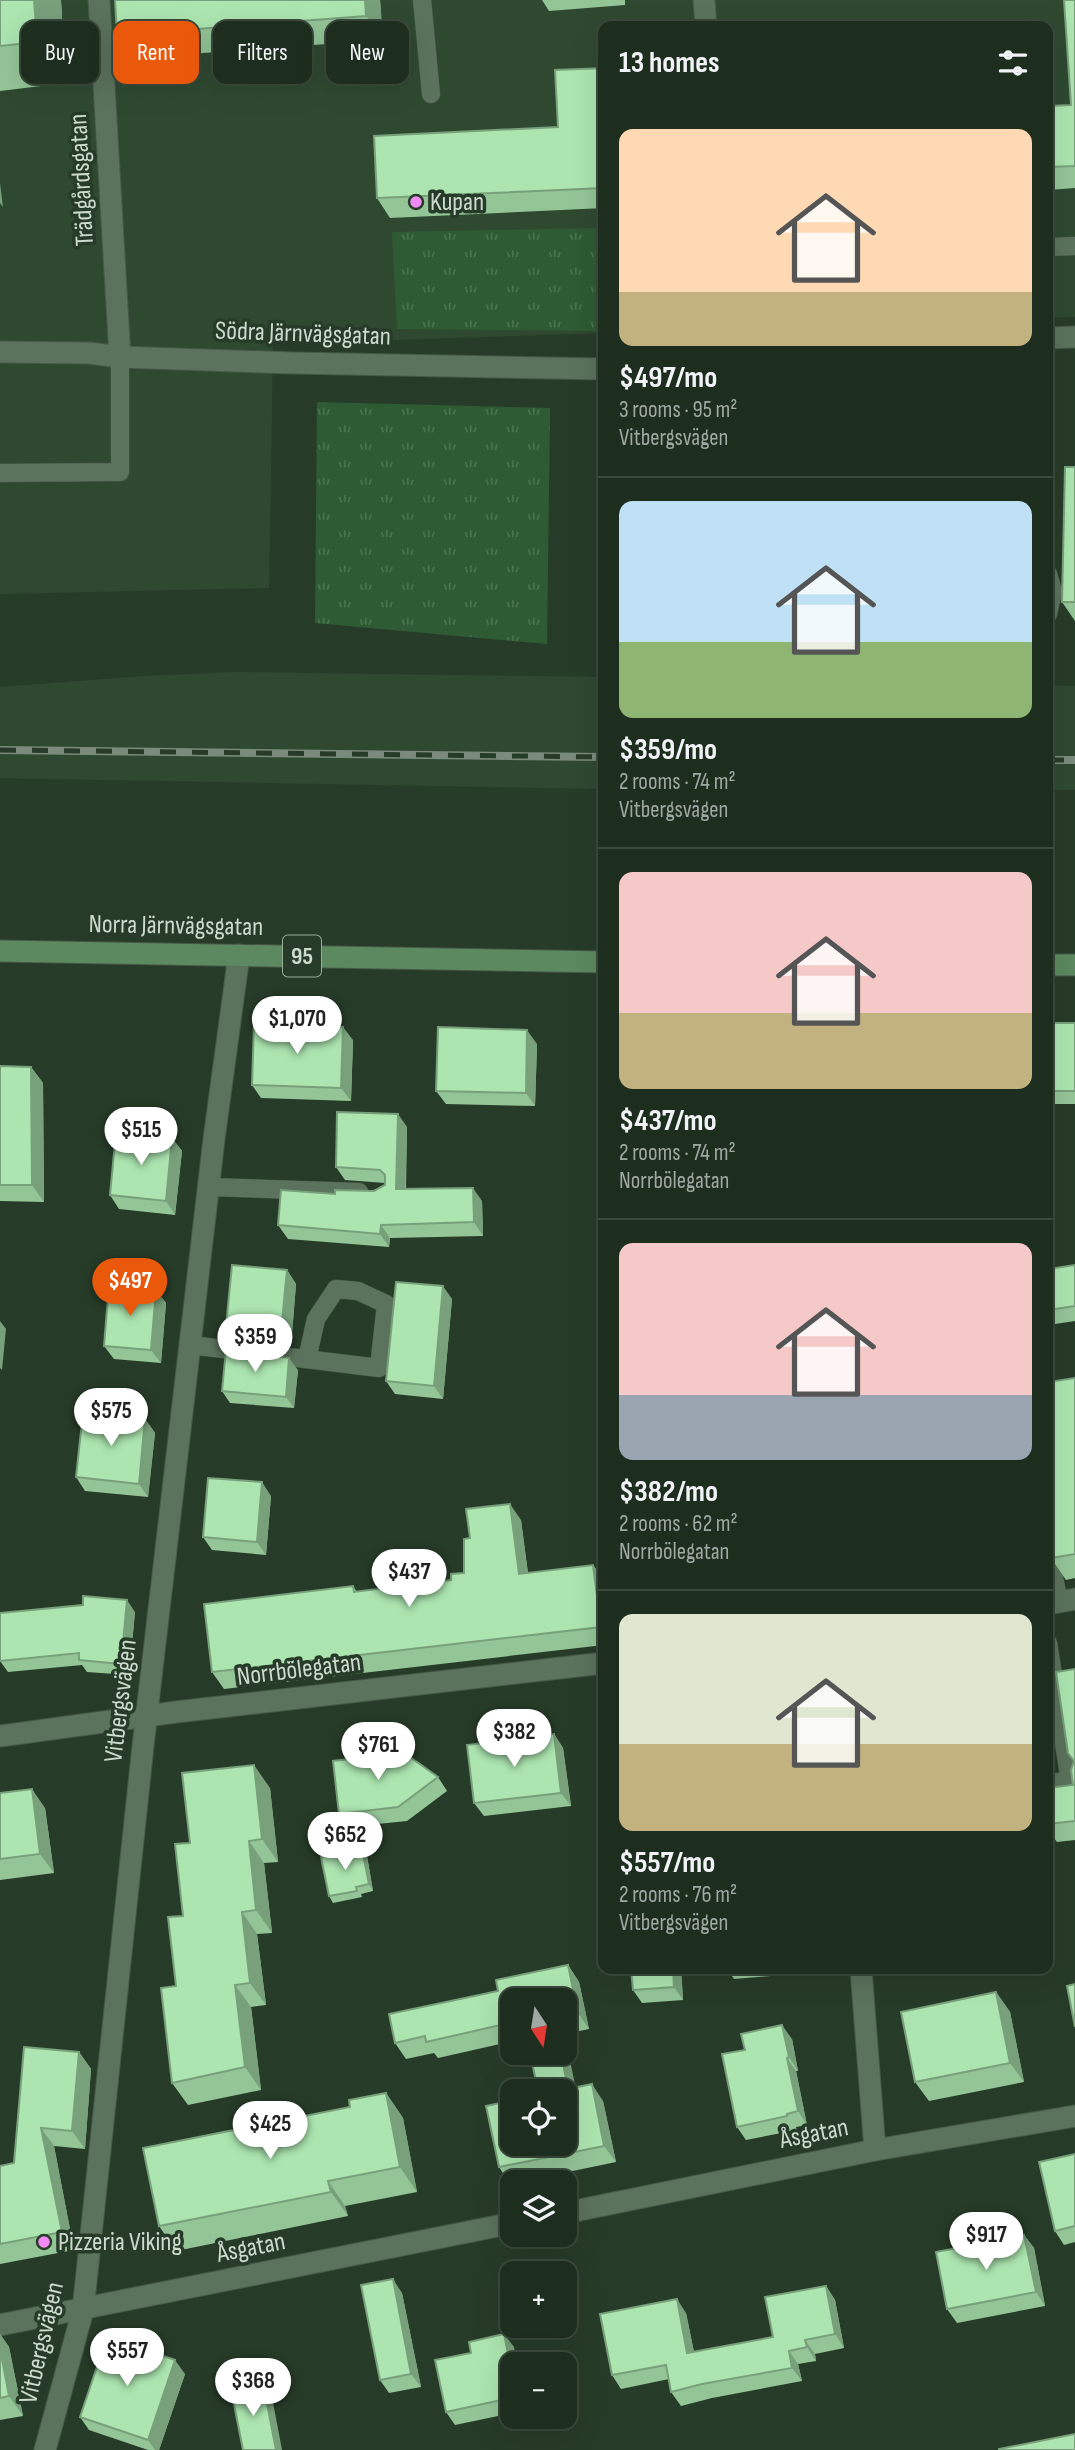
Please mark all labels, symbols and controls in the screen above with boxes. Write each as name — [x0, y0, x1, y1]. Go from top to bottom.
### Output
chip: Buy — [21, 21, 99, 84]
chip: Rent — [113, 21, 199, 84]
chip: Filters — [213, 21, 312, 84]
chip: New — [326, 21, 409, 84]
icon: filters — [994, 44, 1032, 82]
text: 13 homes — [619, 45, 720, 81]
street label: Trädgårdsgatan — [63, 113, 101, 247]
icon: home — [763, 175, 889, 301]
place label: Kupan — [430, 187, 484, 218]
marker: Kupan — [408, 194, 424, 210]
street label: Södra Järnvägsgatan — [214, 315, 392, 353]
text: $497/mo — [619, 360, 717, 396]
text: 3 rooms · 95 m² — [619, 396, 738, 424]
text: Vitbergsvägen — [619, 424, 728, 452]
icon: home — [763, 547, 889, 673]
text: $359/mo — [619, 732, 717, 768]
text: 2 rooms · 74 m² — [619, 768, 736, 796]
text: Vitbergsvägen — [619, 796, 728, 824]
street label: Norra Järnvägsgatan — [88, 909, 264, 943]
icon: home — [763, 918, 889, 1044]
road number: 95 — [283, 936, 321, 976]
pin: $1,070 — [240, 996, 354, 1056]
text: $1,070 — [268, 1005, 326, 1033]
text: $437/mo — [619, 1103, 716, 1139]
pin: $515 — [100, 1108, 182, 1167]
text: $515 — [120, 1116, 162, 1144]
text: 2 rooms · 74 m² — [619, 1139, 736, 1167]
text: Norrbölegatan — [619, 1167, 729, 1195]
pin: $497 — [89, 1258, 171, 1318]
text: $497 — [108, 1267, 152, 1295]
icon: home — [763, 1289, 889, 1415]
pin: $359 — [214, 1314, 296, 1374]
text: $359 — [233, 1323, 277, 1351]
pin: $575 — [70, 1388, 152, 1448]
text: $575 — [90, 1397, 132, 1425]
text: $382/mo — [619, 1474, 718, 1510]
text: 2 rooms · 62 m² — [619, 1510, 738, 1538]
text: Norrbölegatan — [619, 1538, 729, 1566]
pin: $437 — [368, 1550, 450, 1609]
text: $437 — [388, 1558, 430, 1586]
street label: Vitbergsvägen — [98, 1638, 144, 1764]
street label: Norrbölegatan — [235, 1647, 363, 1693]
icon: home — [763, 1660, 889, 1786]
pin: $382 — [473, 1710, 555, 1769]
text: $382 — [492, 1718, 536, 1746]
pin: $761 — [337, 1722, 419, 1782]
text: $761 — [357, 1731, 399, 1759]
pin: $652 — [304, 1812, 386, 1872]
text: $652 — [324, 1821, 366, 1849]
text: $557/mo — [619, 1845, 715, 1881]
text: 2 rooms · 76 m² — [619, 1881, 737, 1909]
text: Vitbergsvägen — [619, 1909, 728, 1937]
north arrow — [500, 1988, 578, 2065]
map controls — [500, 1988, 577, 2429]
button: locate — [500, 2079, 577, 2156]
pin: $425 — [229, 2102, 311, 2161]
text: $425 — [249, 2110, 291, 2138]
street label: Åsgatan — [776, 2112, 851, 2156]
button: layers — [500, 2170, 577, 2247]
pin: $917 — [945, 2212, 1027, 2272]
text: $917 — [965, 2221, 1007, 2249]
street label: Åsgatan — [213, 2226, 288, 2270]
place label: Pizzeria Viking — [58, 2227, 182, 2258]
marker: Pizzeria Viking — [36, 2234, 52, 2250]
button: + — [500, 2261, 577, 2338]
street label: Vitbergsvägen — [13, 2279, 71, 2407]
pin: $557 — [86, 2328, 168, 2388]
text: $557 — [106, 2337, 148, 2365]
button: − — [500, 2352, 577, 2429]
pin: $368 — [212, 2358, 294, 2418]
text: $368 — [231, 2367, 275, 2395]

